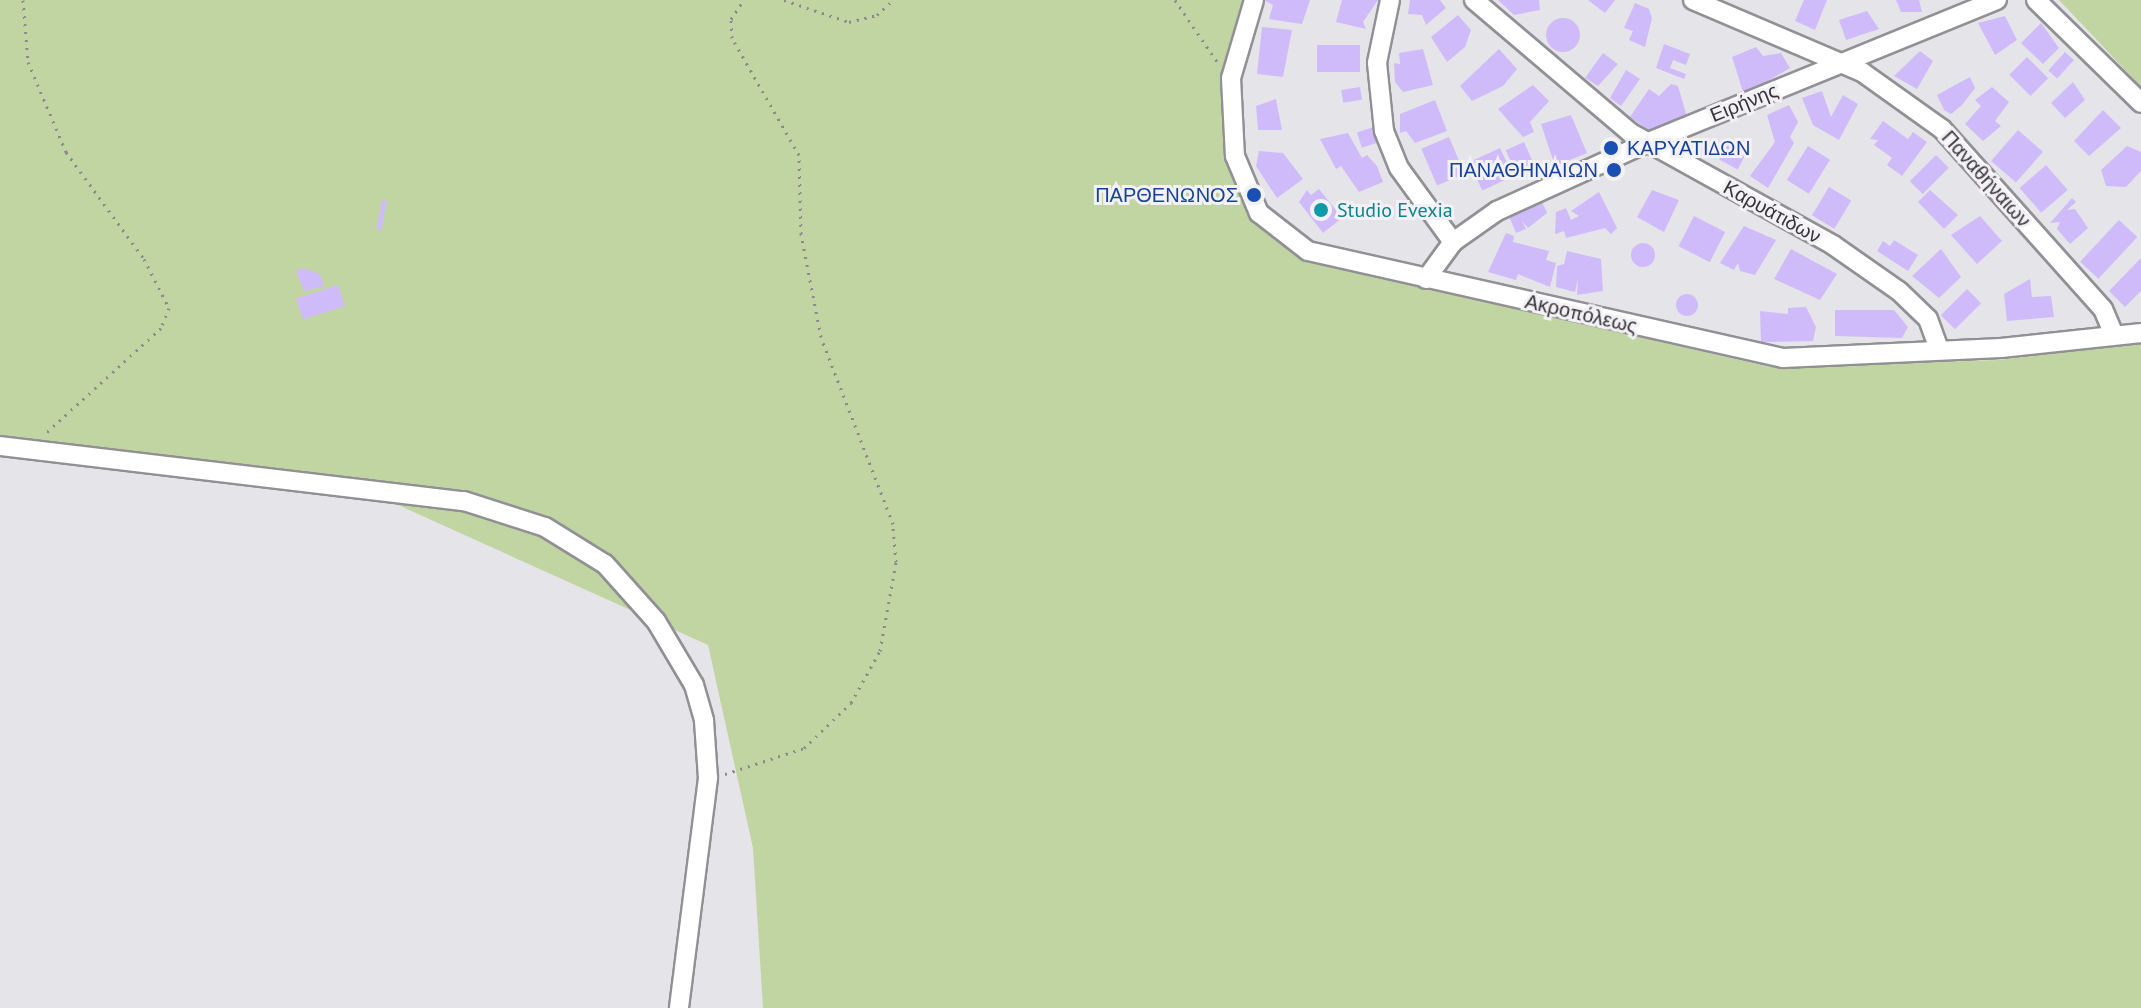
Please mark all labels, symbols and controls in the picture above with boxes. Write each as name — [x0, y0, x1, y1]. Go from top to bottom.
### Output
street label: Ειρήνης — [1707, 79, 1781, 127]
street label: Παναθήναιων — [1936, 126, 2036, 232]
place label: ΚΑΡΥΑΤΙΔΩΝ — [1627, 136, 1750, 160]
marker: ΚΑΡΥΑΤΙΔΩΝ — [1602, 139, 1620, 157]
place label: ΠΑΝΑΘΗΝΑΙΩΝ — [1449, 158, 1598, 182]
marker: ΠΑΝΑΘΗΝΑΙΩΝ — [1605, 161, 1623, 179]
street label: Καρυάτιδων — [1719, 175, 1825, 249]
place label: ΠΑΡΘΕΝΩΝΟΣ — [1095, 183, 1238, 207]
marker: ΠΑΡΘΕΝΩΝΟΣ — [1245, 186, 1263, 204]
place label: Studio Evexia — [1337, 198, 1453, 222]
marker: Studio Evexia — [1312, 201, 1330, 219]
street label: Ακροπόλεως — [1523, 289, 1639, 339]

